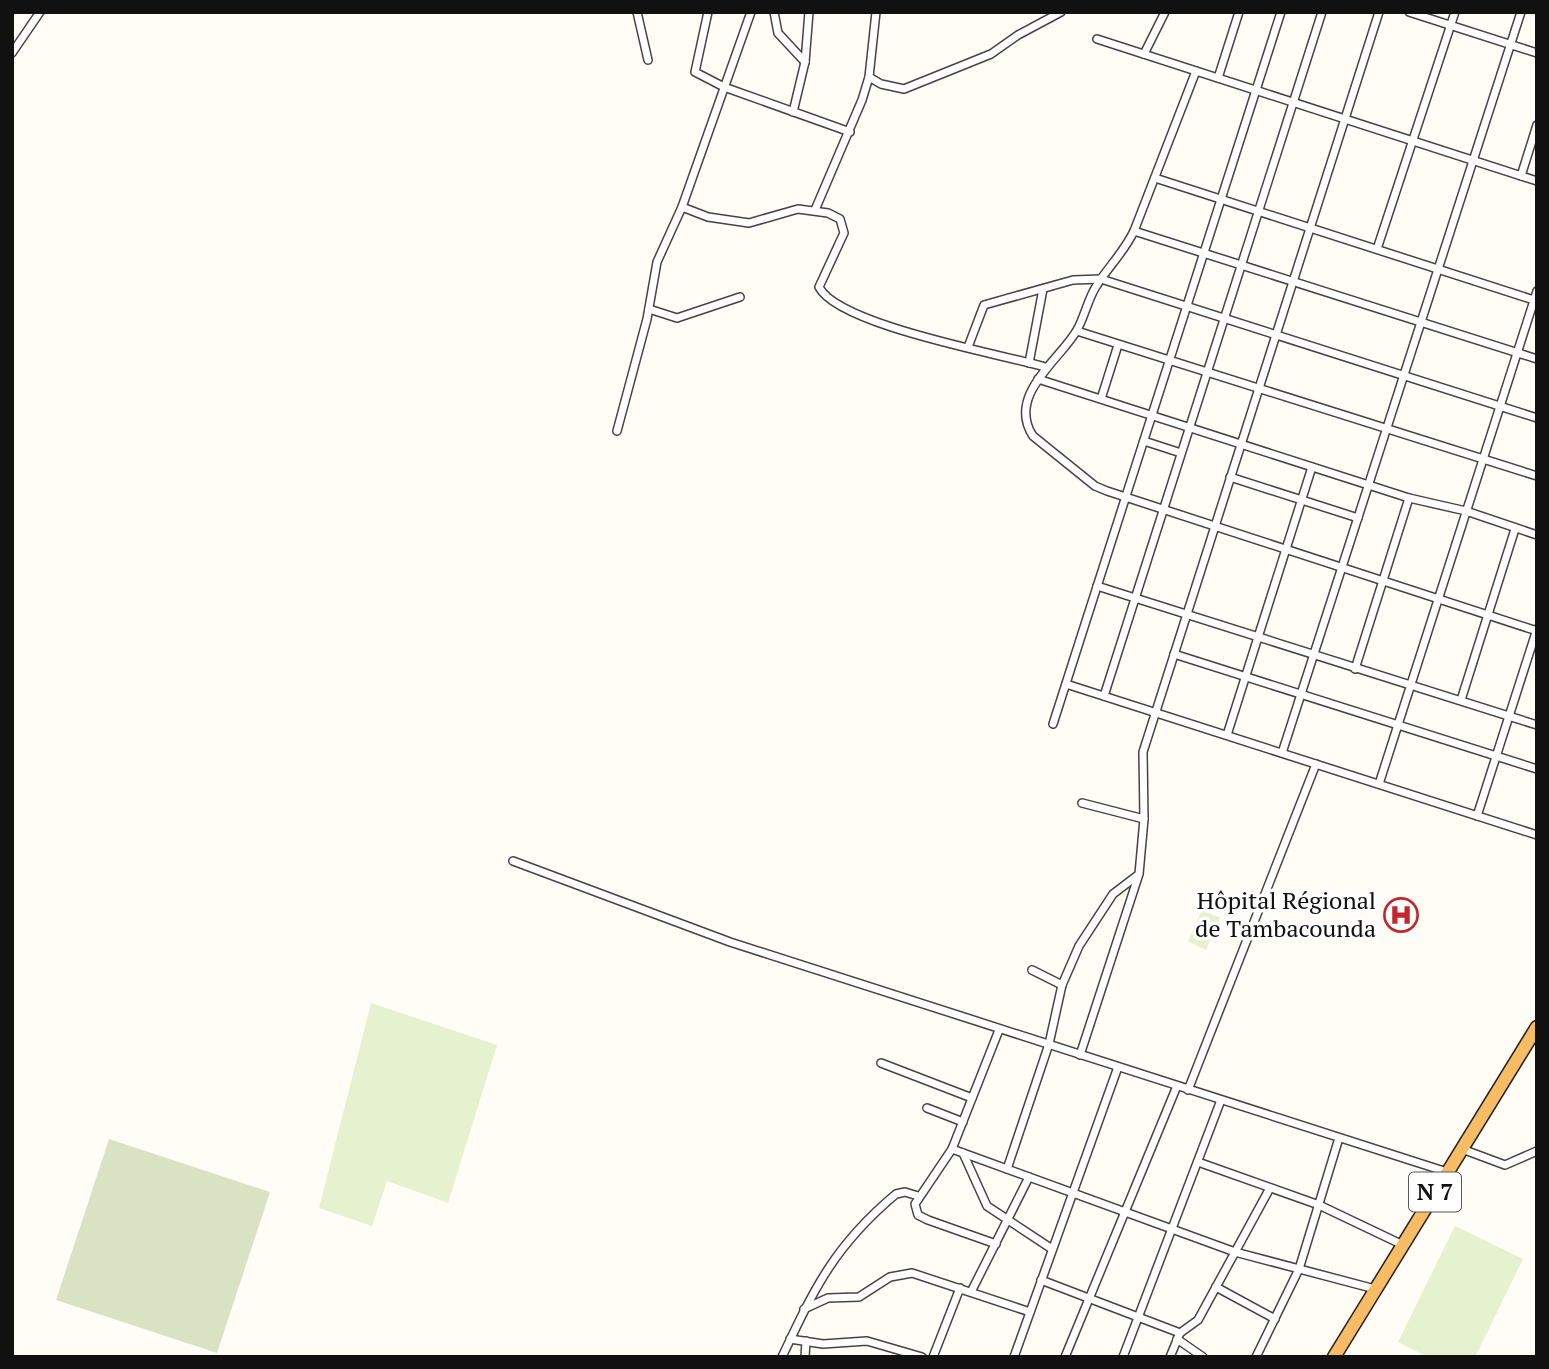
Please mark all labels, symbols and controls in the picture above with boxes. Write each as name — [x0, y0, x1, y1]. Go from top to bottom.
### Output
place label: Hôpital Régional de Tambacounda — [1195, 884, 1376, 944]
hospital icon: Hôpital Régional de Tambacounda — [1382, 896, 1420, 934]
road number: N 7 — [1409, 1172, 1461, 1212]

